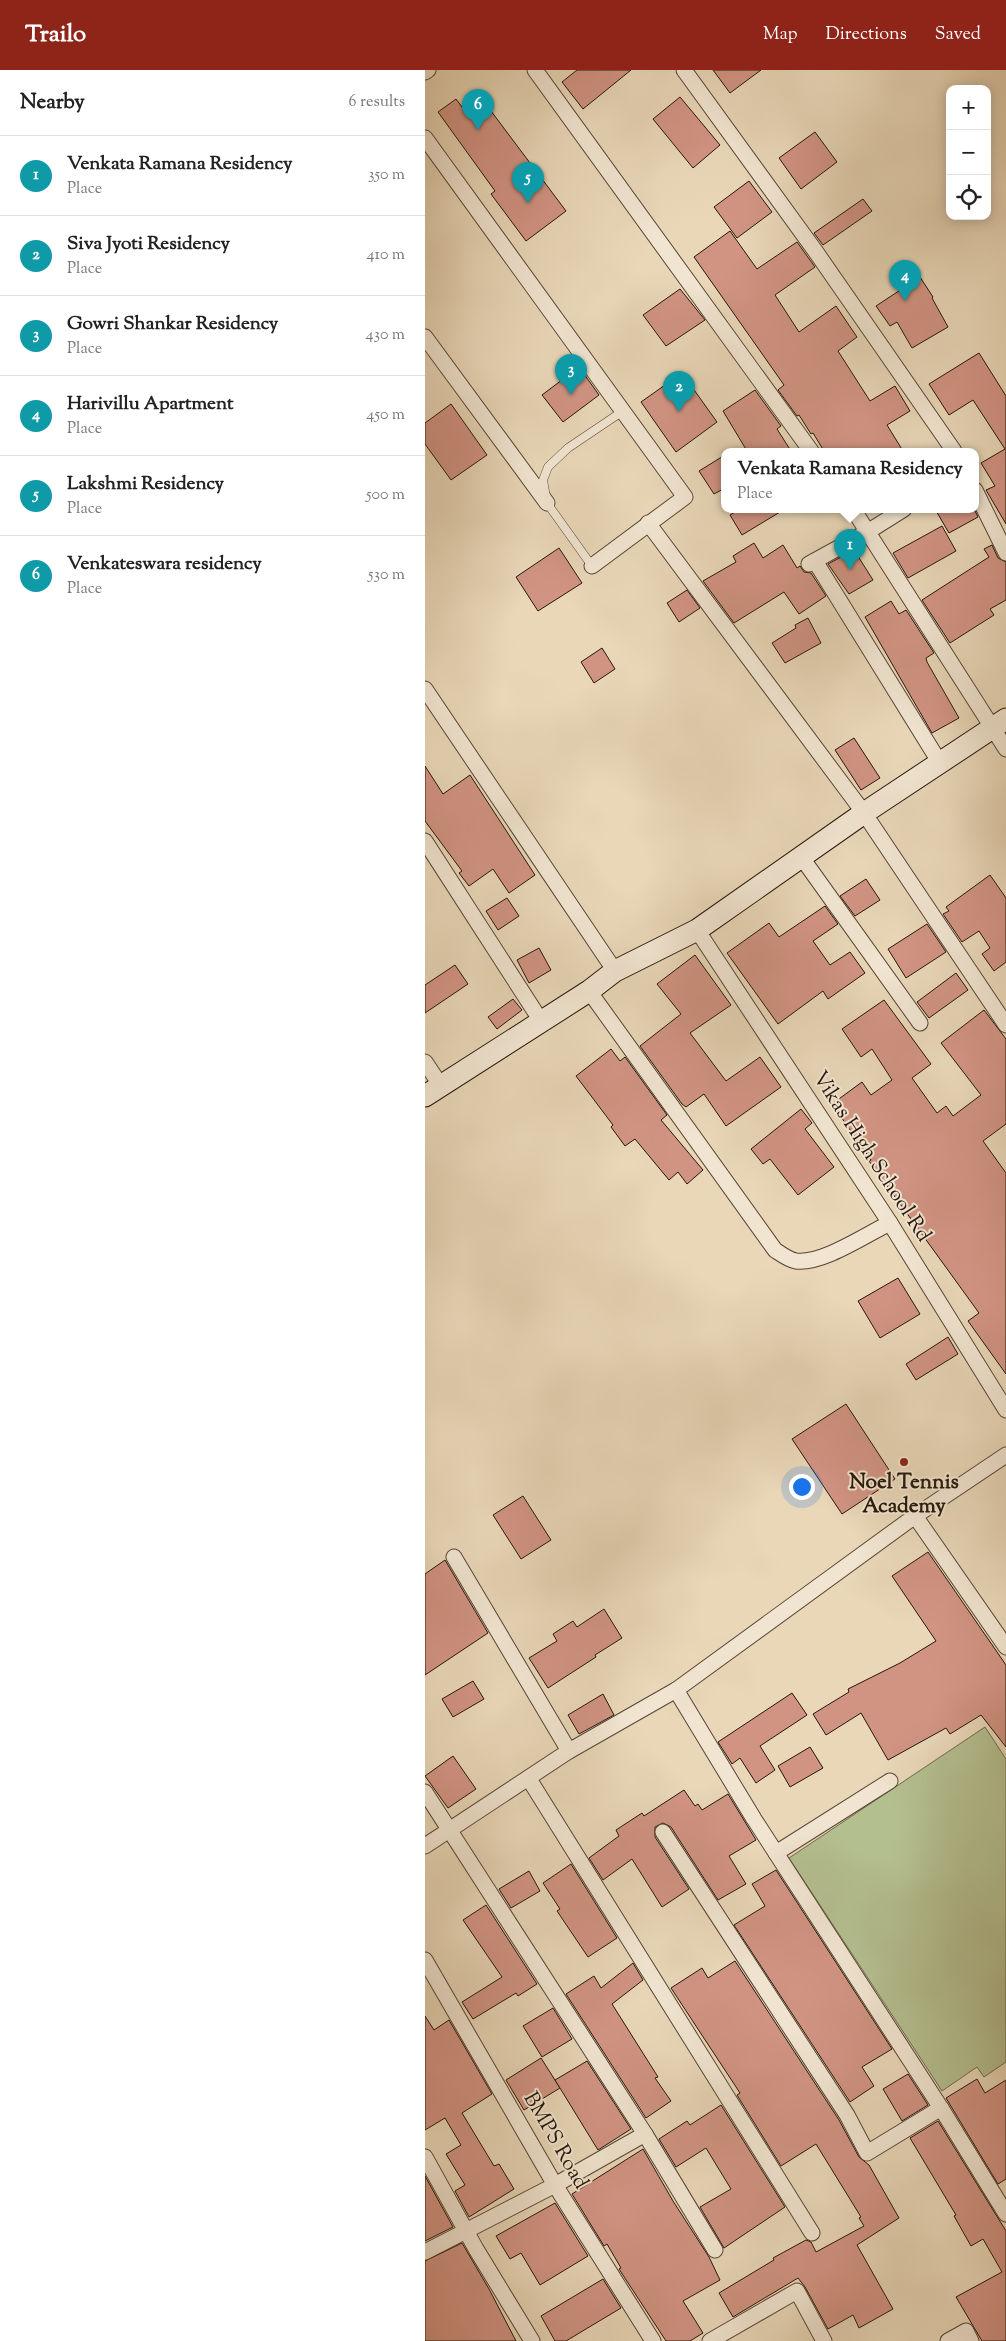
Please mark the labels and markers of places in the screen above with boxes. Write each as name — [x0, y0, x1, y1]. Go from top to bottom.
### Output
pin: 6 — [462, 89, 494, 130]
pin: 5 — [512, 162, 544, 203]
pin: 4 — [889, 260, 921, 301]
pin: 3 — [555, 354, 587, 395]
pin: 2 — [663, 371, 695, 412]
pin: 1 — [834, 529, 866, 570]
marker: Noel Tennis Academy — [898, 1456, 910, 1468]
place label: Noel Tennis Academy — [849, 1468, 959, 1522]

